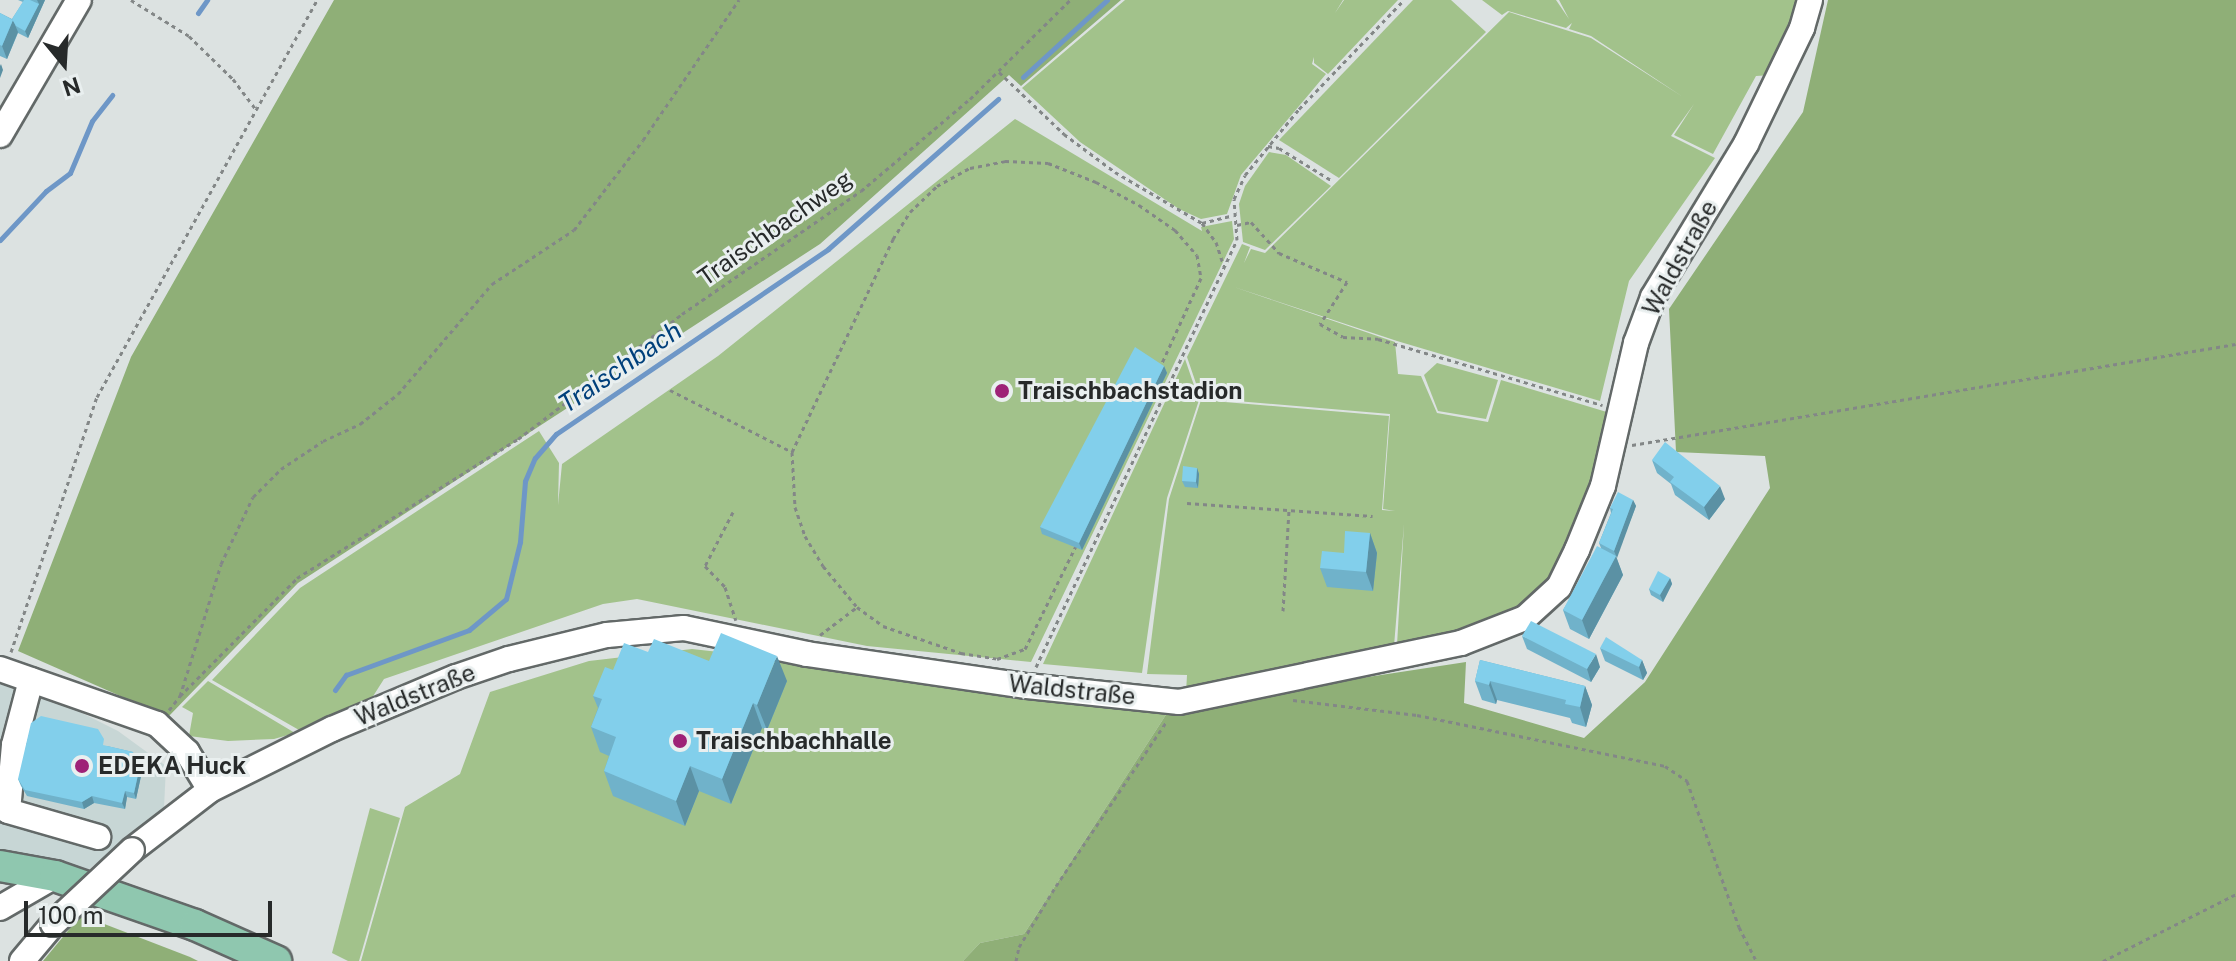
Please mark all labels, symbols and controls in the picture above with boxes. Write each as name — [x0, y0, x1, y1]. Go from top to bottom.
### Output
north arrow — [24, 24, 104, 104]
text: N — [59, 72, 84, 102]
street label: Traischbachweg — [693, 164, 857, 292]
street label: Waldstraße — [1637, 195, 1723, 321]
water label: Traischbach — [553, 315, 687, 419]
place label: Traischbachstadion — [1018, 377, 1242, 405]
marker: Traischbachstadion — [993, 382, 1011, 400]
street label: Waldstraße — [351, 658, 479, 732]
street label: Waldstraße — [1007, 669, 1137, 711]
place label: Traischbachhalle — [696, 727, 892, 755]
marker: Traischbachhalle — [671, 732, 689, 750]
place label: EDEKA Huck — [98, 752, 246, 780]
marker: EDEKA Huck — [73, 757, 91, 775]
scale bar — [28, 885, 276, 935]
text: 100 m — [38, 901, 104, 929]

